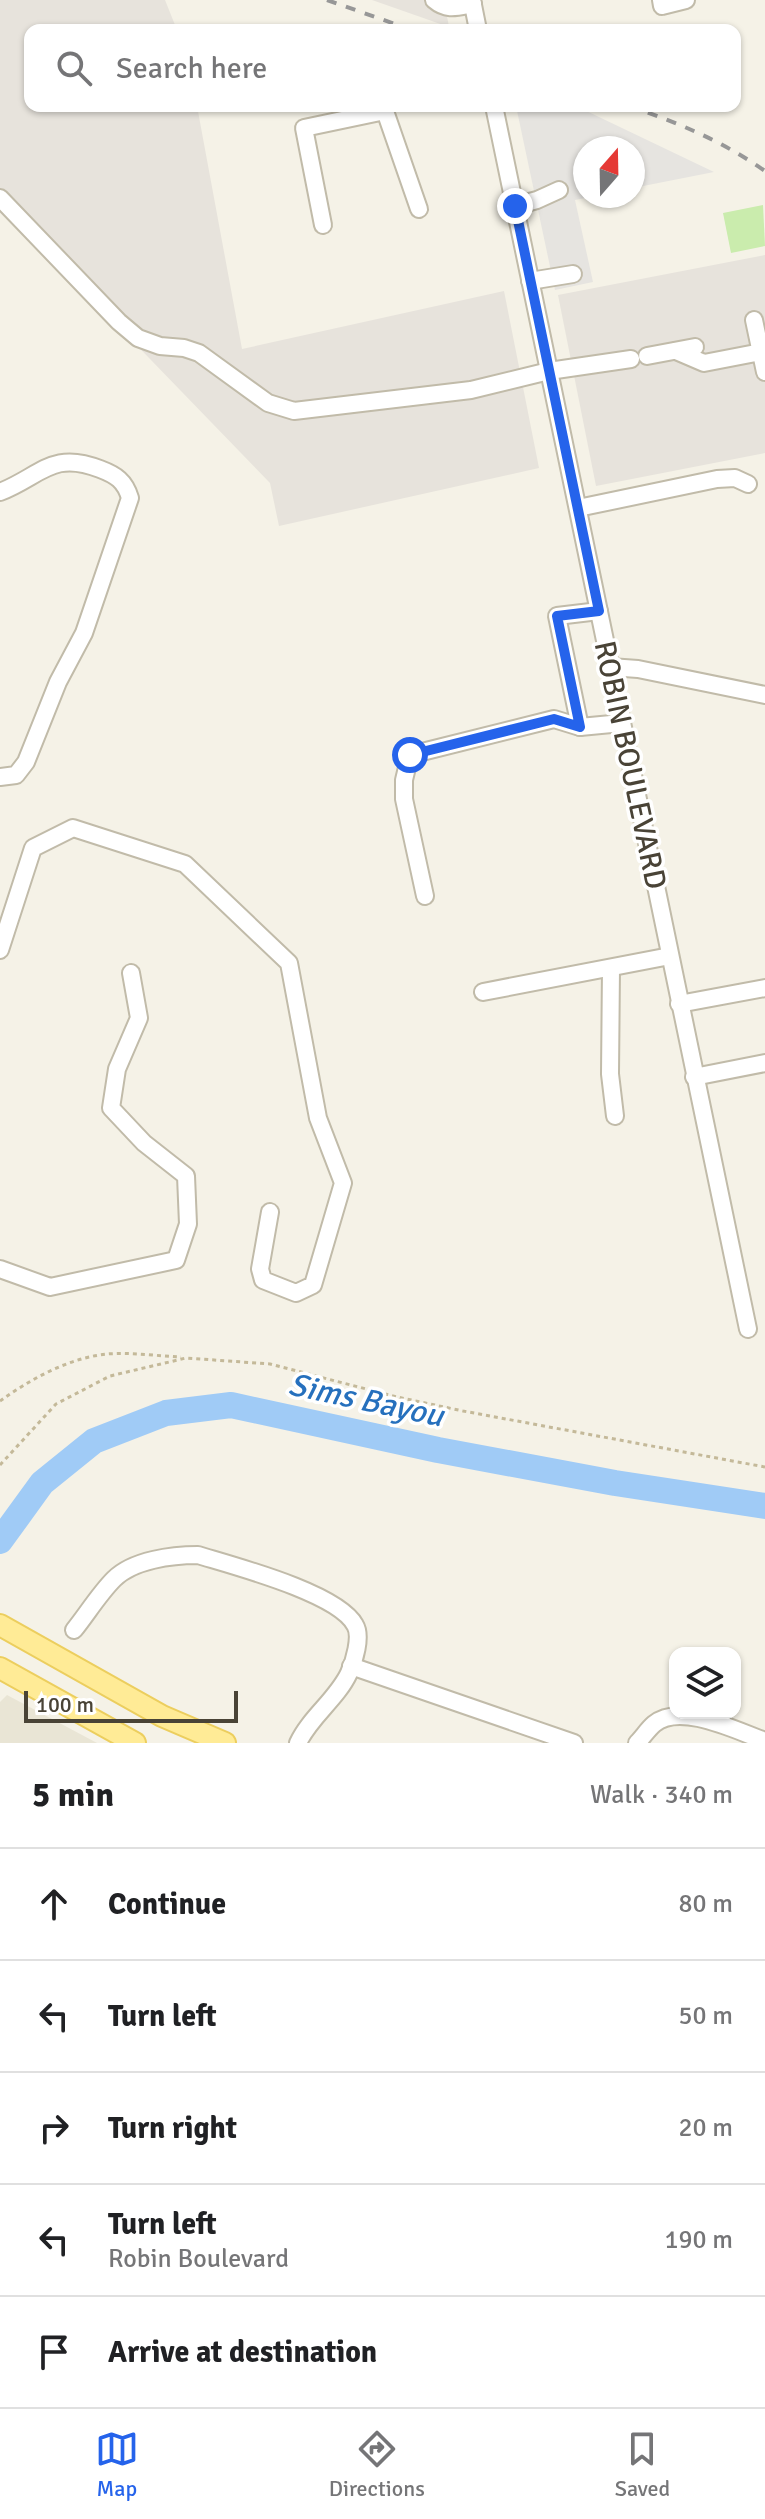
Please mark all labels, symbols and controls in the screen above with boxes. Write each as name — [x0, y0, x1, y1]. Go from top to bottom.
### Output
search box — [24, 24, 741, 112]
icon: search — [52, 46, 96, 90]
text: Search here — [116, 50, 267, 87]
north arrow — [573, 136, 645, 208]
route end — [497, 188, 533, 224]
street label: ROBIN BOULEVARD — [586, 637, 674, 893]
route start — [392, 737, 428, 773]
water label: Sims Bayou — [285, 1365, 448, 1436]
map controls — [669, 1647, 741, 1719]
button: layers — [669, 1647, 741, 1719]
scale bar — [24, 1687, 238, 1723]
text: 100 m — [36, 1691, 94, 1718]
text: 5 min — [32, 1774, 114, 1816]
text: Walk · 340 m — [590, 1779, 733, 1811]
icon: ahead — [32, 1882, 76, 1926]
text: Continue — [108, 1886, 226, 1923]
text: 80 m — [678, 1888, 733, 1920]
icon: left — [32, 1994, 76, 2038]
text: Turn left — [108, 1998, 217, 2035]
text: 50 m — [678, 2000, 733, 2032]
icon: right — [32, 2106, 76, 2150]
text: Turn right — [108, 2110, 237, 2147]
text: 20 m — [678, 2112, 733, 2144]
text: Turn left — [108, 2206, 217, 2243]
icon: left — [32, 2218, 76, 2262]
text: 190 m — [664, 2224, 733, 2256]
text: Robin Boulevard — [108, 2243, 289, 2275]
icon: arrive — [32, 2330, 76, 2374]
text: Arrive at destination — [108, 2334, 377, 2371]
tab: Map — [95, 2427, 139, 2502]
tab: Directions — [329, 2427, 425, 2502]
tab: Saved — [615, 2427, 670, 2502]

